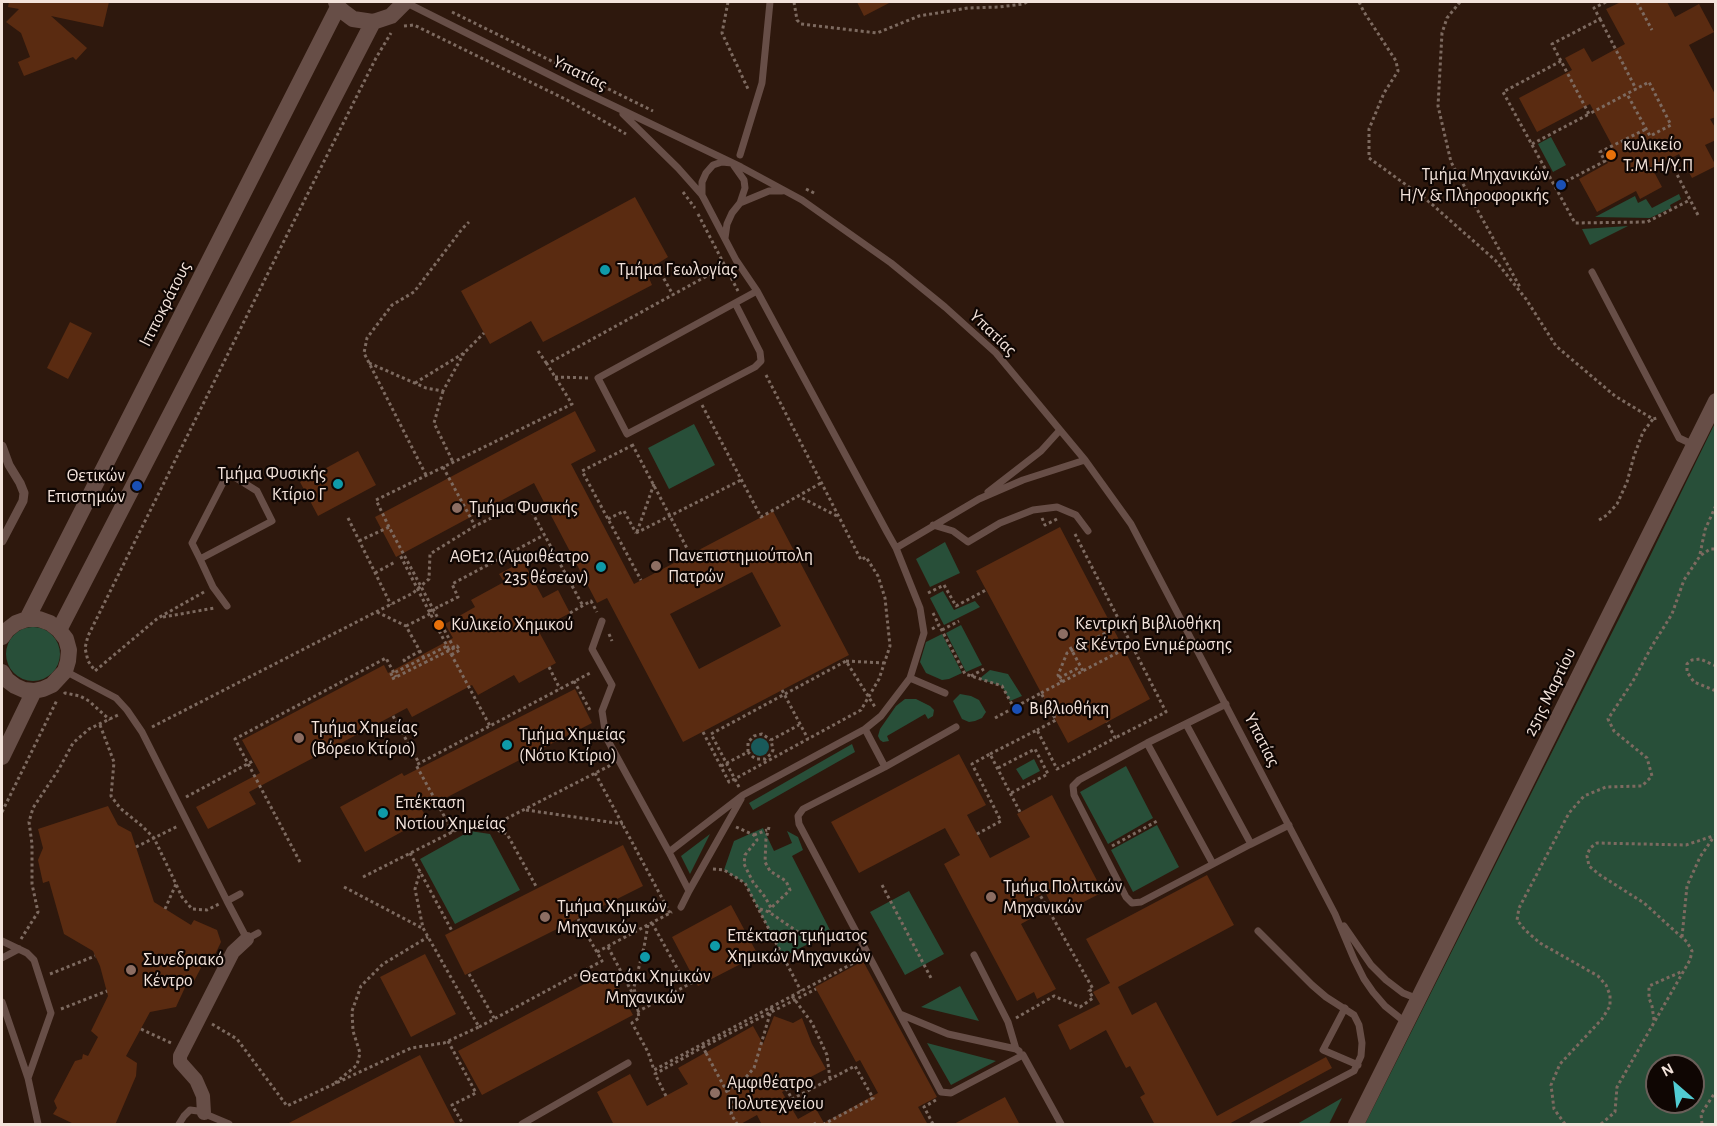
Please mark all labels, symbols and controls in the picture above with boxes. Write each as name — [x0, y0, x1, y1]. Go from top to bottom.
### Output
street label: Υπατίας — [549, 51, 611, 95]
place label: κυλικείο Τ.M.Η/Υ.Π — [1623, 134, 1693, 176]
marker: κυλικείο Τ.M.Η/Υ.Π — [1604, 148, 1618, 162]
place label: Τμήμα Μηχανικών Η/Υ & Πληροφορικής — [1399, 164, 1549, 207]
marker: Τμήμα Μηχανικών Η/Υ & Πληροφορικής — [1554, 178, 1568, 192]
street label: Ιπποκράτους — [134, 258, 196, 350]
place label: Τμήμα Γεωλογίας — [617, 259, 738, 281]
marker: Τμήμα Γεωλογίας — [598, 263, 612, 277]
street label: Υπατίας — [965, 305, 1021, 361]
place label: Τμήμα Φυσικής Κτίριο Γ — [217, 463, 326, 506]
place label: Θετικών Επιστημών — [47, 465, 125, 508]
marker: Τμήμα Φυσικής Κτίριο Γ — [331, 477, 345, 491]
marker: Θετικών Επιστημών — [130, 479, 144, 493]
place label: Τμήμα Φυσικής — [469, 497, 578, 519]
marker: Τμήμα Φυσικής — [450, 501, 464, 515]
place label: Πανεπιστημιούπολη Πατρών — [668, 545, 813, 588]
place label: ΑΘΕ12 (Αμφιθέατρο 235 θέσεων) — [450, 546, 589, 588]
marker: Πανεπιστημιούπολη Πατρών — [649, 559, 663, 573]
marker: ΑΘΕ12 (Αμφιθέατρο 235 θέσεων) — [594, 560, 608, 574]
place label: Κεντρική Βιβλιοθήκη & Κέντρο Ενημέρωσης — [1075, 613, 1232, 656]
place label: Κυλικείο Χημικού — [451, 614, 573, 636]
marker: Κυλικείο Χημικού — [432, 618, 446, 632]
marker: Κεντρική Βιβλιοθήκη & Κέντρο Ενημέρωσης — [1056, 627, 1070, 641]
street label: 25ης Μαρτίου — [1519, 644, 1581, 740]
place label: Βιβλιοθήκη — [1029, 698, 1109, 720]
marker: Βιβλιοθήκη — [1010, 702, 1024, 716]
street label: Υπατίας — [1239, 709, 1285, 771]
place label: Τμήμα Xημείας (Βόρειο Κτίριο) — [311, 717, 418, 760]
place label: Τμήμα Χημείας (Νότιο Κτίριο) — [519, 724, 626, 766]
marker: Τμήμα Xημείας (Βόρειο Κτίριο) — [292, 731, 306, 745]
marker: Τμήμα Χημείας (Νότιο Κτίριο) — [500, 738, 514, 752]
place label: Επέκταση Νοτίου Χημείας — [395, 792, 506, 834]
marker: Επέκταση Νοτίου Χημείας — [376, 806, 390, 820]
place label: Τμήμα Πολιτικών Μηχανικών — [1003, 876, 1122, 918]
marker: Τμήμα Πολιτικών Μηχανικών — [984, 890, 998, 904]
place label: Τμήμα Χημικών Μηχανικών — [557, 896, 667, 938]
marker: Τμήμα Χημικών Μηχανικών — [538, 910, 552, 924]
place label: Επέκταση τμήματος Χημικών Μηχανικών — [727, 925, 870, 968]
marker: Επέκταση τμήματος Χημικών Μηχανικών — [708, 939, 722, 953]
place label: Συνεδριακό Κέντρο — [143, 949, 224, 992]
marker: Θεατράκι Χημικών Μηχανικών — [638, 950, 652, 964]
marker: Συνεδριακό Κέντρο — [124, 963, 138, 977]
place label: Θεατράκι Χημικών Μηχανικών — [580, 966, 710, 1008]
north arrow — [1645, 1054, 1705, 1114]
text: N — [1659, 1060, 1676, 1080]
place label: Αμφιθέατρο Πολυτεχνείου — [727, 1072, 824, 1114]
marker: Αμφιθέατρο Πολυτεχνείου — [708, 1086, 722, 1100]

